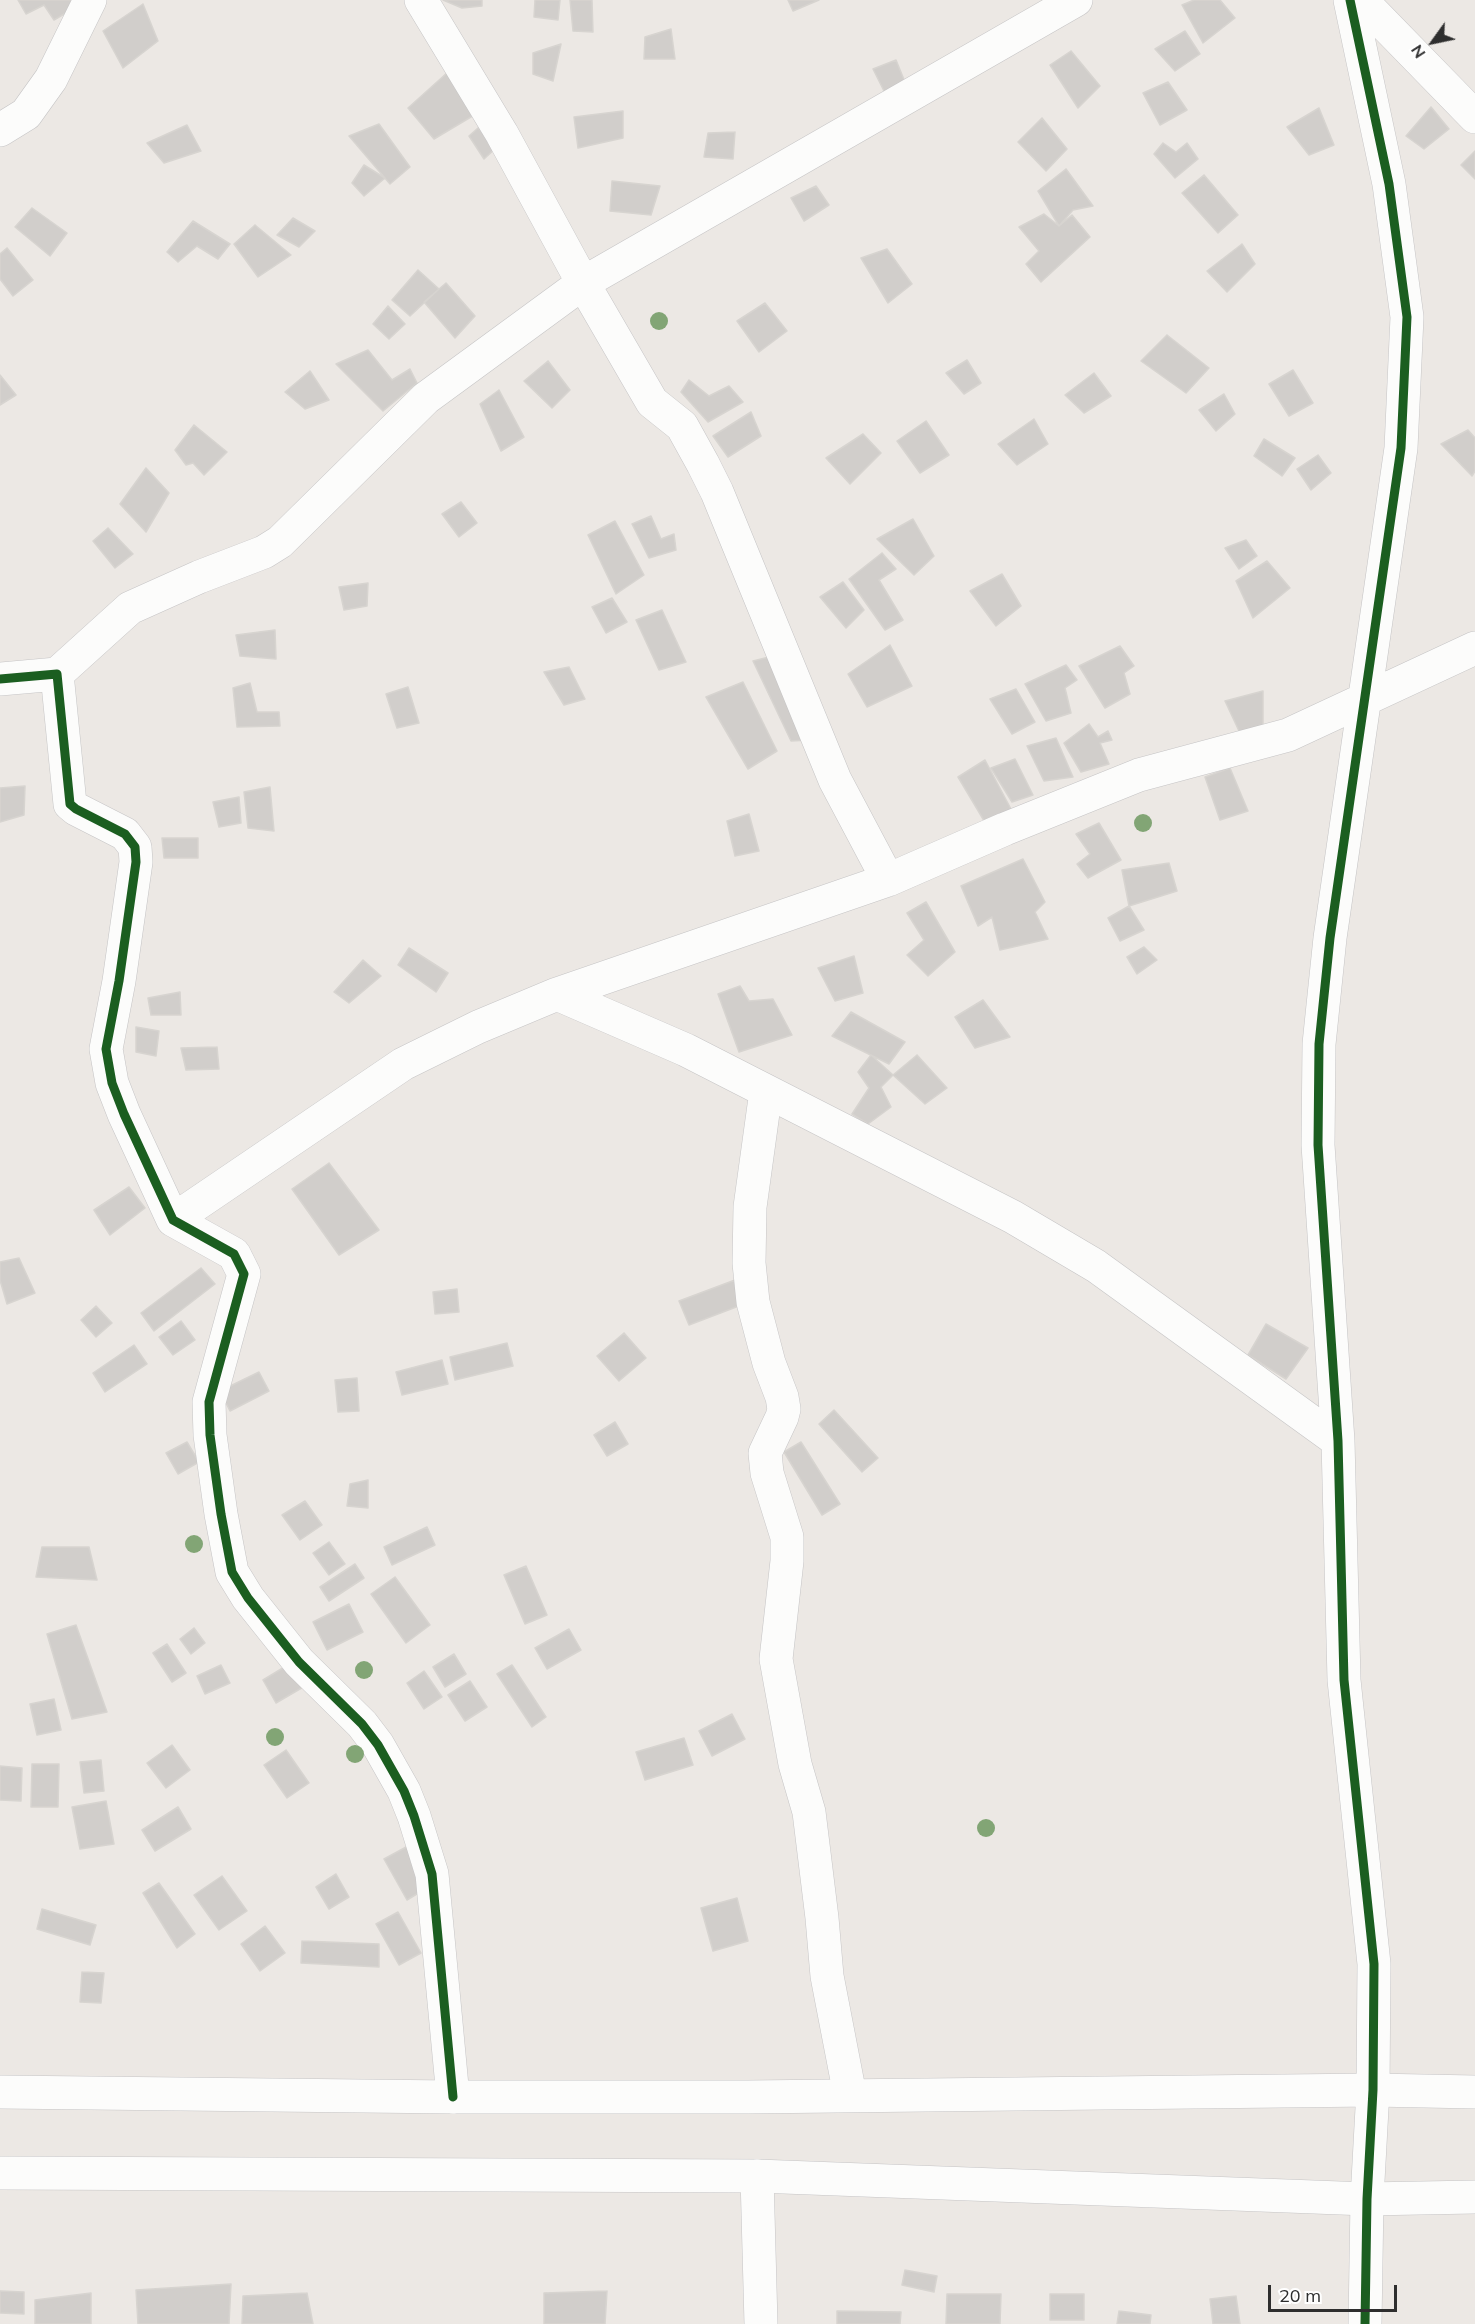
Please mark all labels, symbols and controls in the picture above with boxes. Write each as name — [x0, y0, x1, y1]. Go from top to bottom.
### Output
north arrow — [1403, 12, 1463, 72]
text: N — [1406, 41, 1430, 62]
scale bar — [1271, 2273, 1400, 2311]
text: 20 m — [1279, 2284, 1321, 2307]

